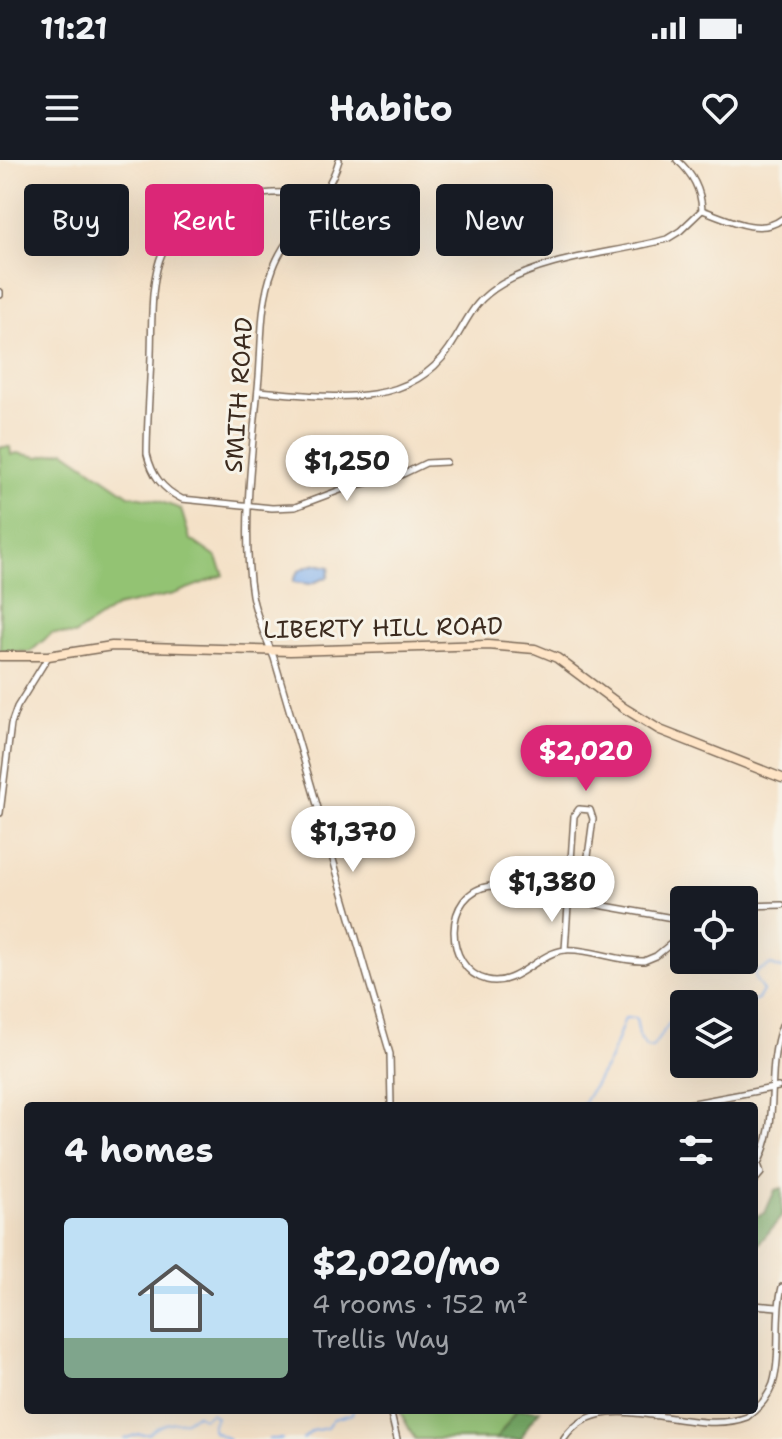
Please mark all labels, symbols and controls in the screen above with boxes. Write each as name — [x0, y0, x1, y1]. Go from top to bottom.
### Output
text: 11:21 — [40, 8, 108, 49]
text: Habito — [329, 84, 453, 133]
icon: menu — [40, 86, 84, 130]
icon: heart — [698, 86, 742, 130]
chip: Buy — [24, 184, 129, 256]
chip: Rent — [145, 184, 264, 256]
chip: Filters — [280, 184, 420, 256]
chip: New — [436, 184, 553, 256]
street label: SMITH ROAD — [218, 316, 260, 474]
pin: $1,250 — [282, 435, 412, 503]
text: $1,250 — [304, 443, 390, 478]
street label: LIBERTY HILL ROAD — [263, 610, 503, 646]
pin: $2,020 — [521, 725, 651, 793]
text: $2,020 — [539, 733, 633, 768]
pin: $1,370 — [288, 806, 418, 874]
text: $1,370 — [309, 814, 397, 849]
pin: $1,380 — [487, 856, 617, 924]
text: $1,380 — [508, 864, 596, 899]
map controls — [670, 886, 758, 1078]
button: locate — [670, 886, 758, 974]
button: layers — [670, 990, 758, 1078]
text: 4 homes — [64, 1127, 213, 1173]
icon: filters — [674, 1128, 718, 1172]
text: $2,020/mo — [312, 1240, 501, 1286]
icon: home — [128, 1250, 224, 1346]
text: 4 rooms · 152 m² — [312, 1286, 528, 1321]
text: Trellis Way — [312, 1321, 450, 1356]

